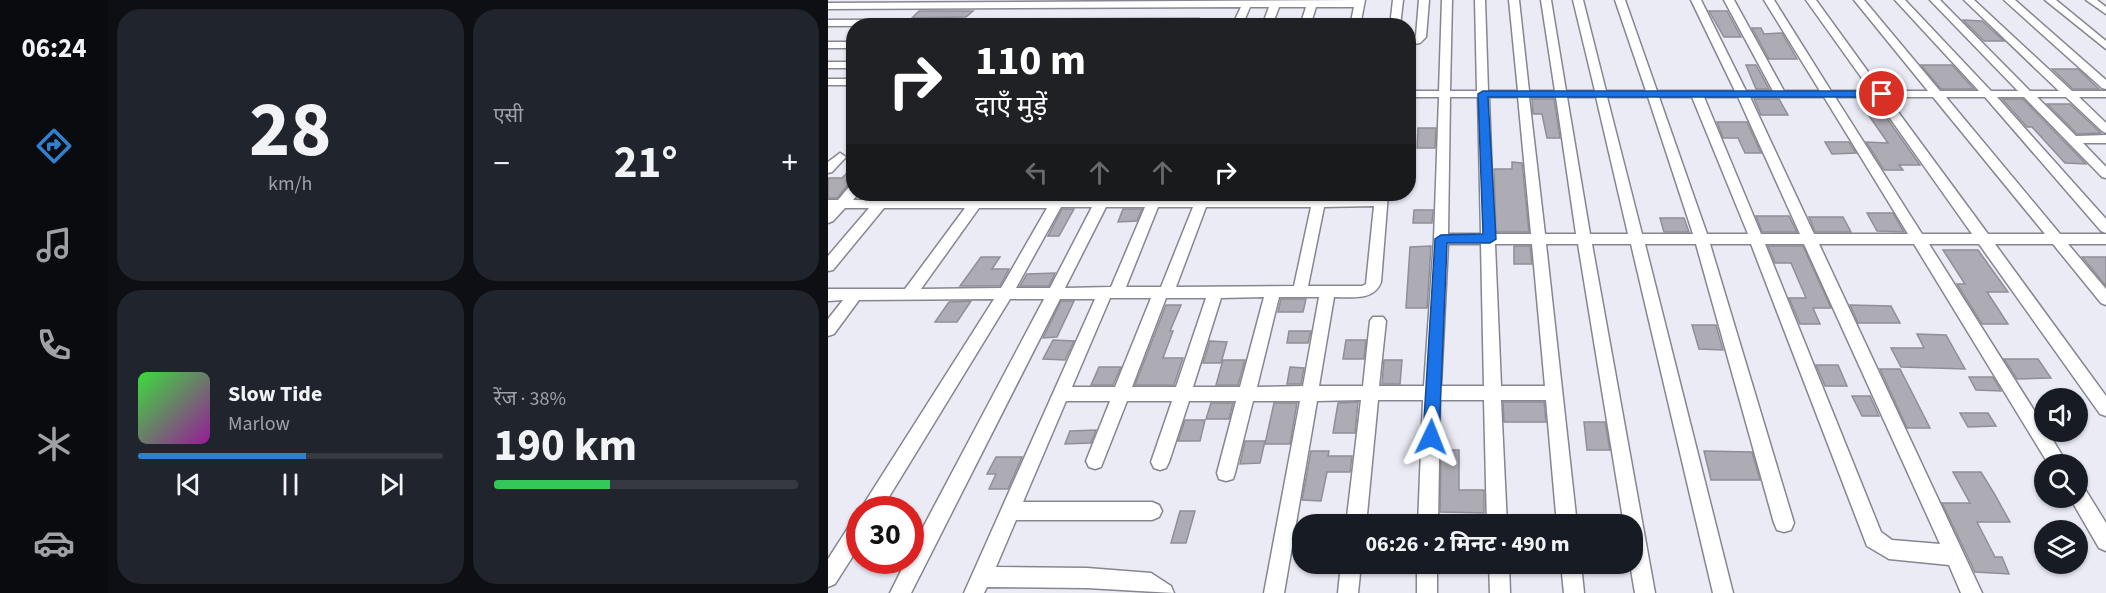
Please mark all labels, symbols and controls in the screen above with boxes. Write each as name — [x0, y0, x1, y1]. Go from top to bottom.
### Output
text: 06:24 — [21, 29, 87, 68]
text: 110 m — [975, 31, 1086, 91]
icon: right — [876, 42, 954, 120]
pin — [1856, 68, 1907, 119]
text: 28 — [249, 75, 331, 186]
icon: arrive — [1865, 77, 1898, 110]
text: दाएँ मुड़ें — [975, 87, 1047, 126]
text: एसी — [494, 102, 523, 130]
icon: directions — [33, 125, 75, 167]
text: 21° — [614, 131, 678, 195]
text: − — [494, 140, 510, 187]
text: + — [782, 140, 798, 187]
icon: left — [1020, 156, 1053, 189]
icon: ahead — [1083, 156, 1116, 189]
icon: ahead — [1146, 156, 1179, 189]
icon: right — [1209, 156, 1242, 189]
text: km/h — [268, 170, 312, 198]
icon: music — [33, 224, 75, 266]
icon: phone — [33, 324, 75, 366]
text: Slow Tide — [228, 378, 322, 410]
text: रेंज · 38% — [494, 385, 566, 413]
map controls — [2034, 388, 2088, 574]
button: sound — [2034, 388, 2088, 442]
position arrow — [1399, 405, 1463, 469]
text: Marlow — [228, 410, 290, 438]
text: 190 km — [494, 414, 637, 478]
icon: climate — [33, 423, 75, 465]
button: search — [2034, 454, 2088, 508]
icon: previous — [172, 468, 205, 501]
icon: pause — [274, 468, 307, 501]
icon: next — [375, 468, 408, 501]
speed limit sign: 30 — [846, 496, 924, 574]
button: layers — [2034, 520, 2088, 574]
icon: car — [33, 522, 75, 564]
text: 06:26 · 2 मिनट · 490 m — [1365, 528, 1570, 560]

